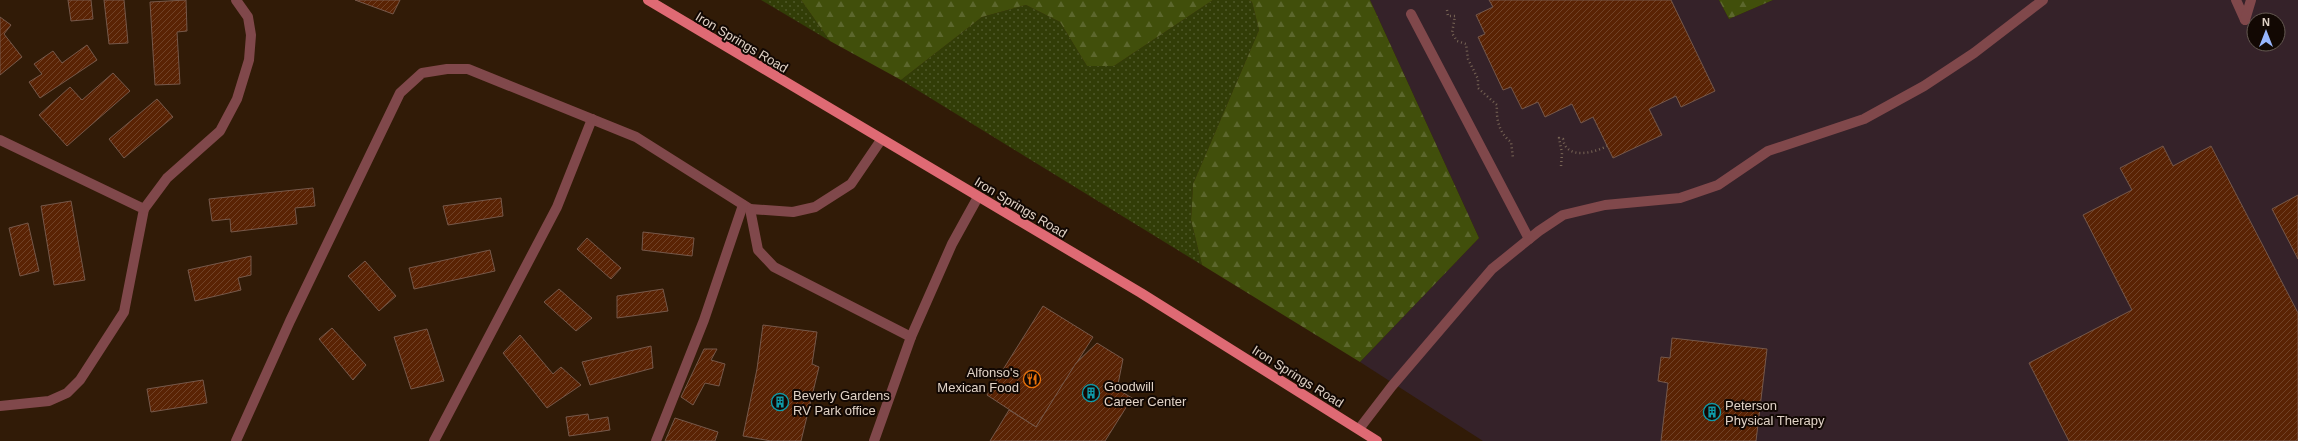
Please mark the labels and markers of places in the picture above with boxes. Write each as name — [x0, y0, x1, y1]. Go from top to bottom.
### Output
place label: Alfonso's Mexican Food — [937, 365, 1019, 395]
restaurant icon: Alfonso's Mexican Food — [1022, 369, 1042, 389]
place label: Goodwill Career Center — [1104, 379, 1187, 409]
building icon: Goodwill Career Center — [1081, 383, 1101, 403]
place label: Beverly Gardens RV Park office — [793, 388, 890, 418]
building icon: Beverly Gardens RV Park office — [770, 392, 790, 412]
place label: Peterson Physical Therapy — [1725, 398, 1825, 428]
building icon: Peterson Physical Therapy — [1702, 402, 1722, 422]

